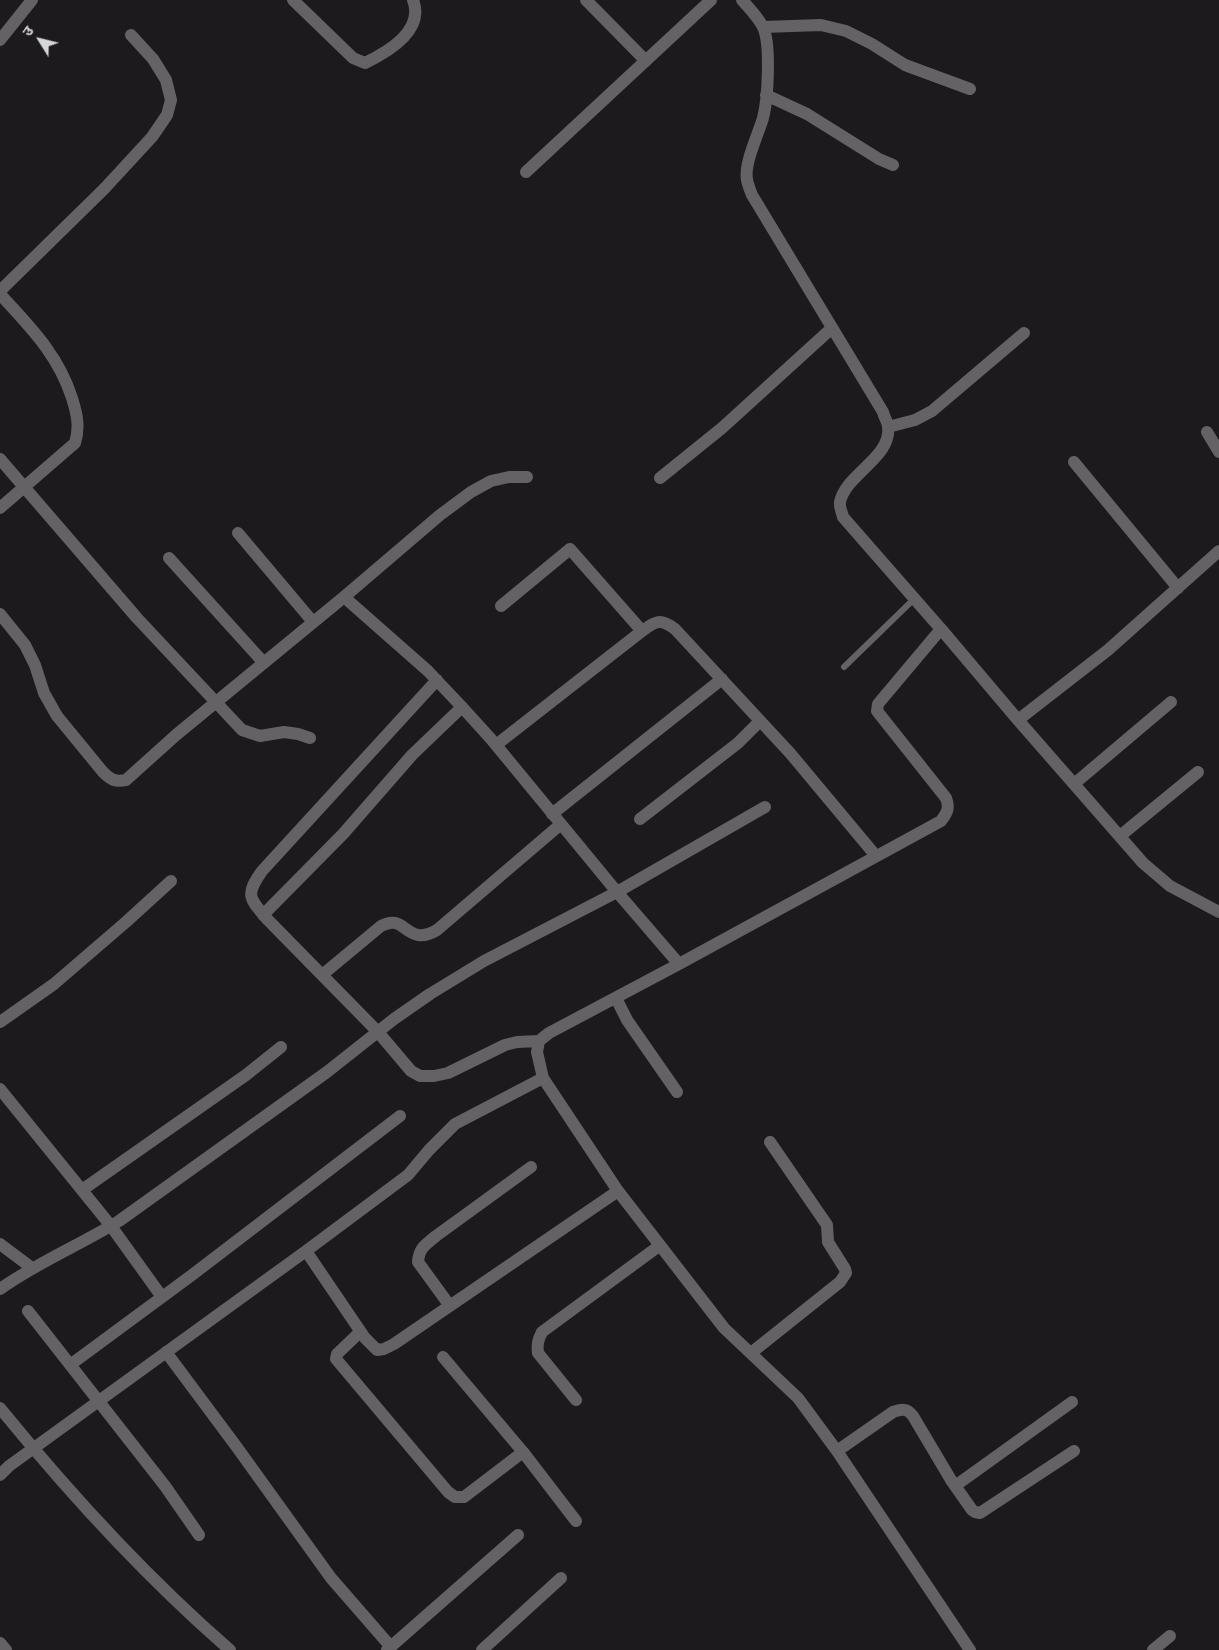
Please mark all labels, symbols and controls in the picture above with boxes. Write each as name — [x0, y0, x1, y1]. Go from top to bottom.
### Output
north arrow — [15, 15, 65, 65]
text: उ — [17, 22, 38, 40]

